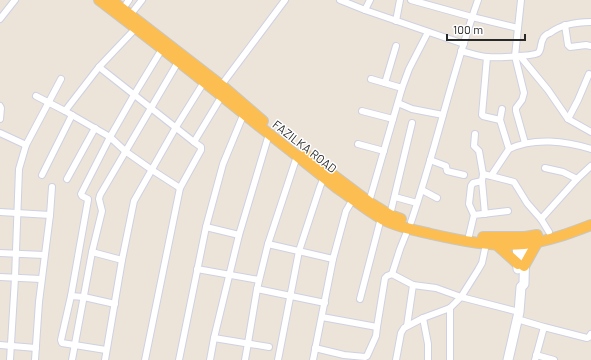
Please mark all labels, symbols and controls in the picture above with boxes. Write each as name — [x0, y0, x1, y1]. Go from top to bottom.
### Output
scale bar — [447, 16, 525, 42]
text: 100 m — [453, 22, 483, 36]
street label: FAZILKA ROAD — [270, 117, 340, 175]

